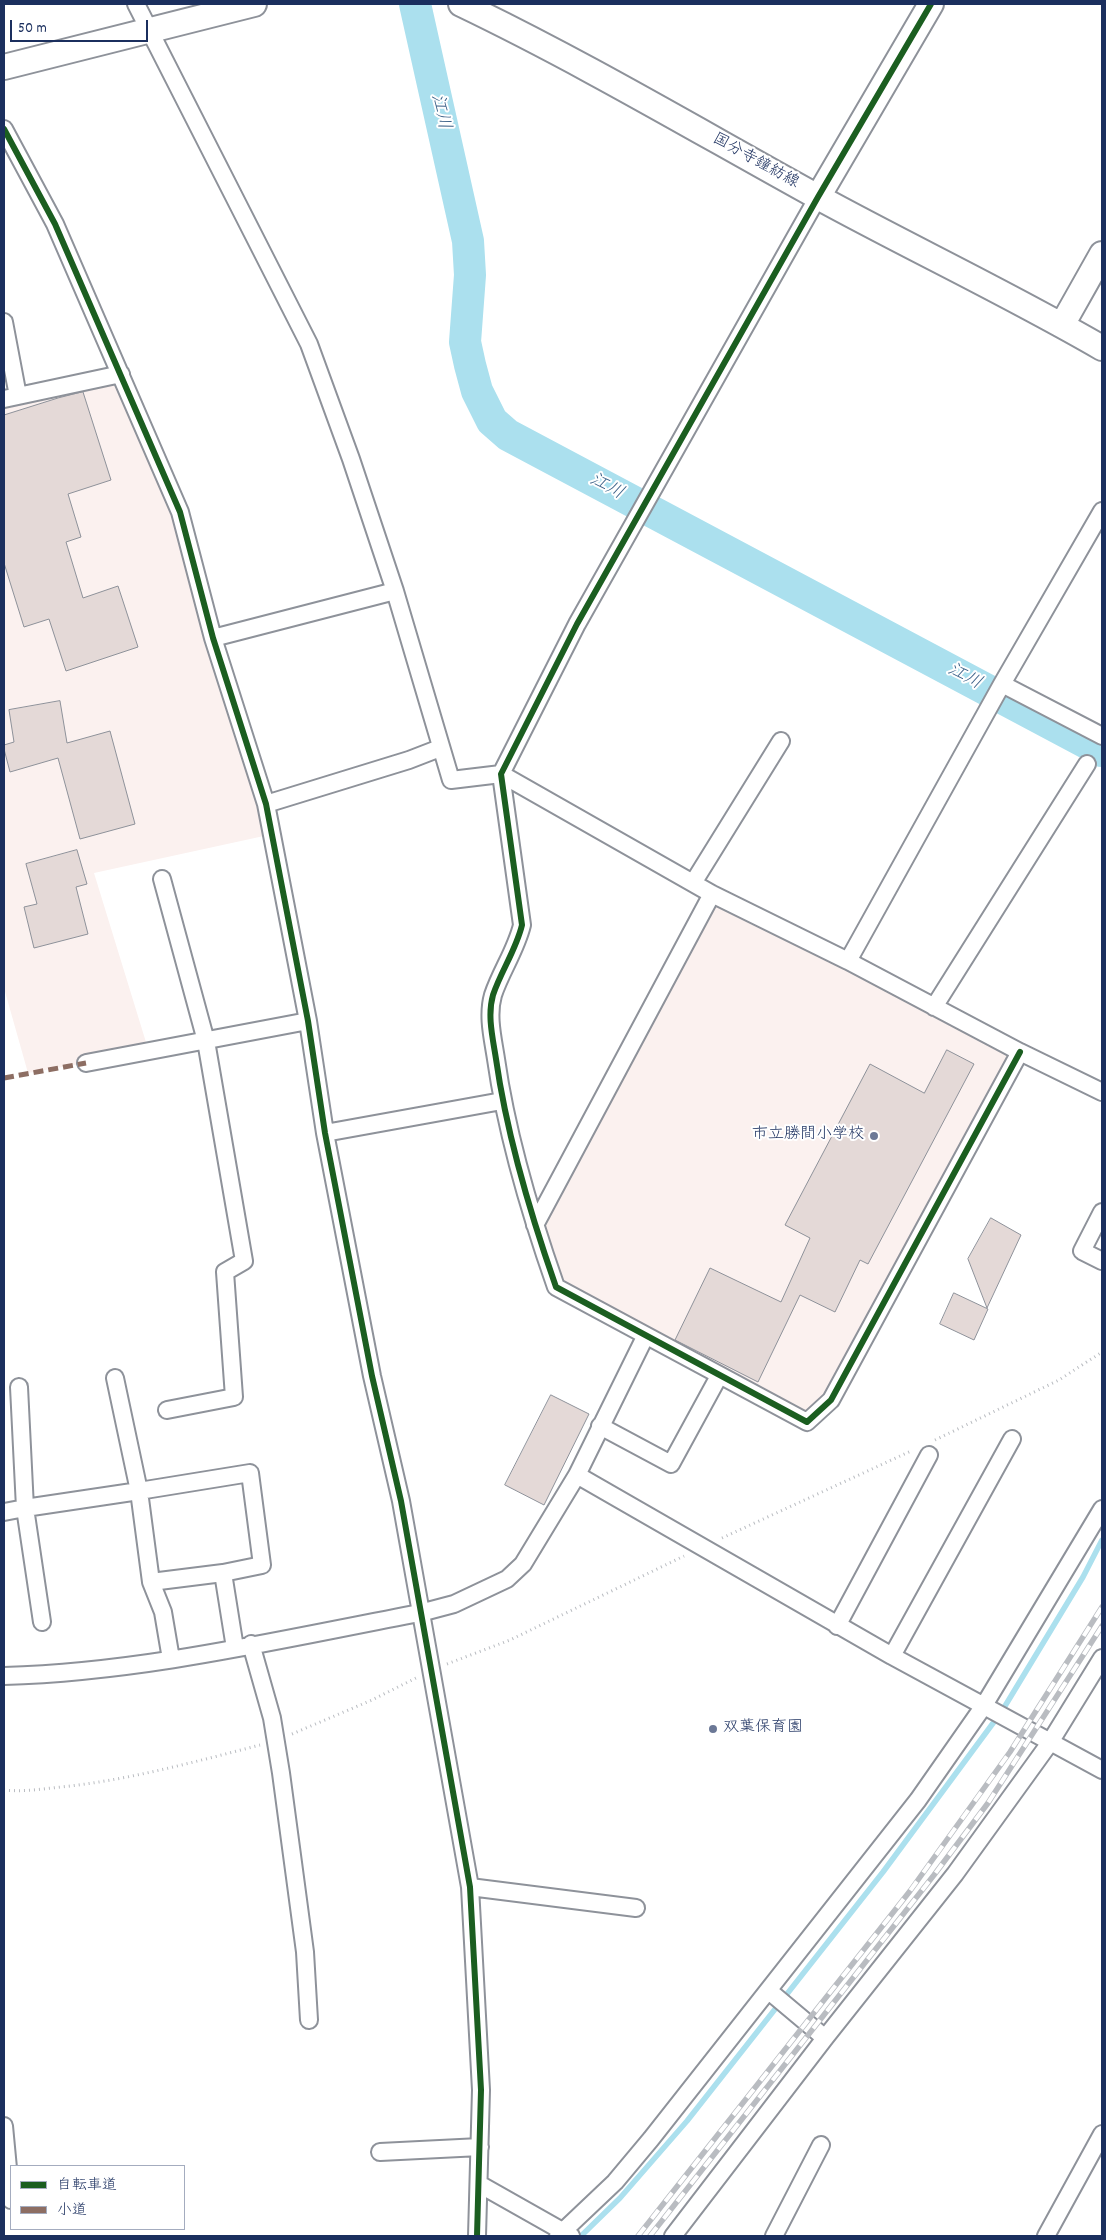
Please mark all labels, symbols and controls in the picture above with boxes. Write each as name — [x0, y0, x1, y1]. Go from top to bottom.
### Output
scale bar — [12, 10, 150, 42]
text: 50 m — [18, 18, 47, 40]
water label: 江川 — [424, 92, 454, 132]
street label: 国分寺鐘紡線 — [708, 130, 802, 194]
water label: 江川 — [585, 470, 627, 506]
water label: 江川 — [943, 660, 985, 696]
place label: 市立勝間小学校 — [752, 1126, 864, 1146]
marker: 市立勝間小学校 — [868, 1130, 880, 1142]
place label: 双葉保育園 — [723, 1719, 803, 1739]
marker: 双葉保育園 — [707, 1723, 719, 1735]
legend — [10, 2165, 185, 2230]
text: 自転車道 — [57, 2175, 117, 2197]
text: 小道 — [57, 2200, 87, 2222]

